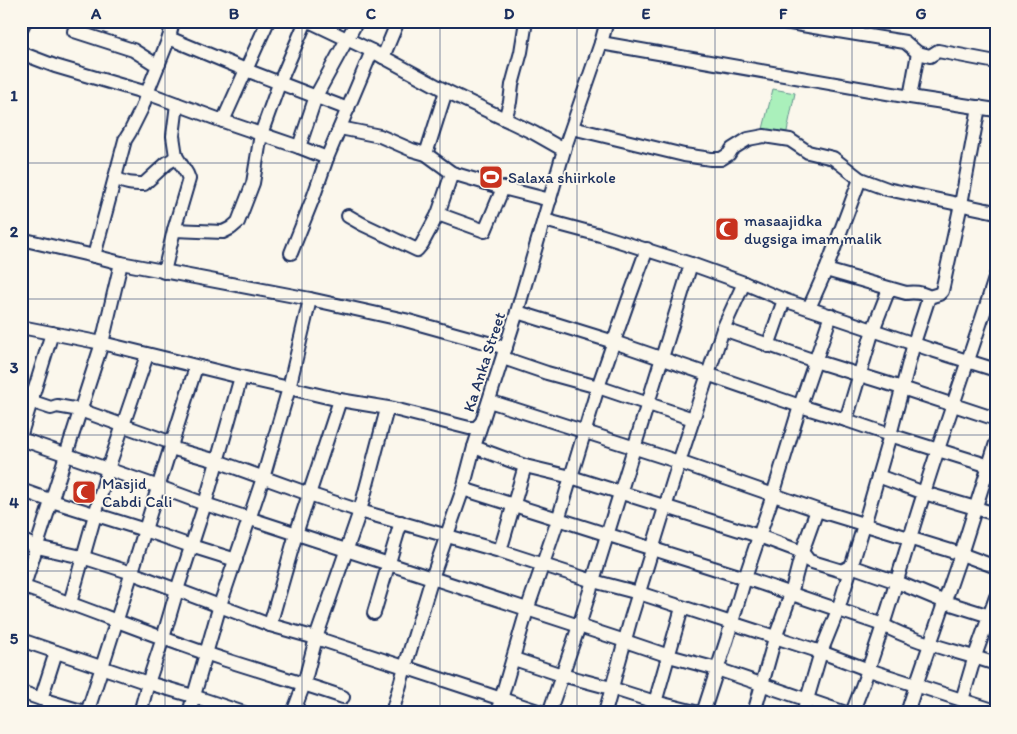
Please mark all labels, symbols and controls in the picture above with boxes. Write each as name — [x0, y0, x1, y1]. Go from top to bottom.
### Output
text: A — [90, 4, 102, 23]
text: B — [229, 4, 240, 23]
text: C — [366, 4, 377, 23]
text: D — [504, 4, 515, 23]
text: E — [642, 4, 651, 23]
text: F — [779, 4, 788, 23]
text: G — [915, 4, 927, 23]
text: 1 — [10, 86, 18, 105]
sports icon: Salaxa shiirkole — [478, 164, 504, 190]
place label: Salaxa shiirkole — [508, 168, 616, 187]
place label: masaajidka dugsiga imam malik — [744, 211, 883, 248]
mosque icon: masaajidka dugsiga imam malik — [714, 216, 740, 242]
text: 2 — [10, 222, 19, 241]
street label: Ka Anka Street — [459, 310, 509, 414]
text: 3 — [10, 358, 19, 377]
place label: Masjid Cabdi Cali — [102, 474, 172, 511]
mosque icon: Masjid Cabdi Cali — [71, 479, 97, 505]
text: 4 — [9, 493, 19, 512]
text: 5 — [10, 629, 19, 648]

